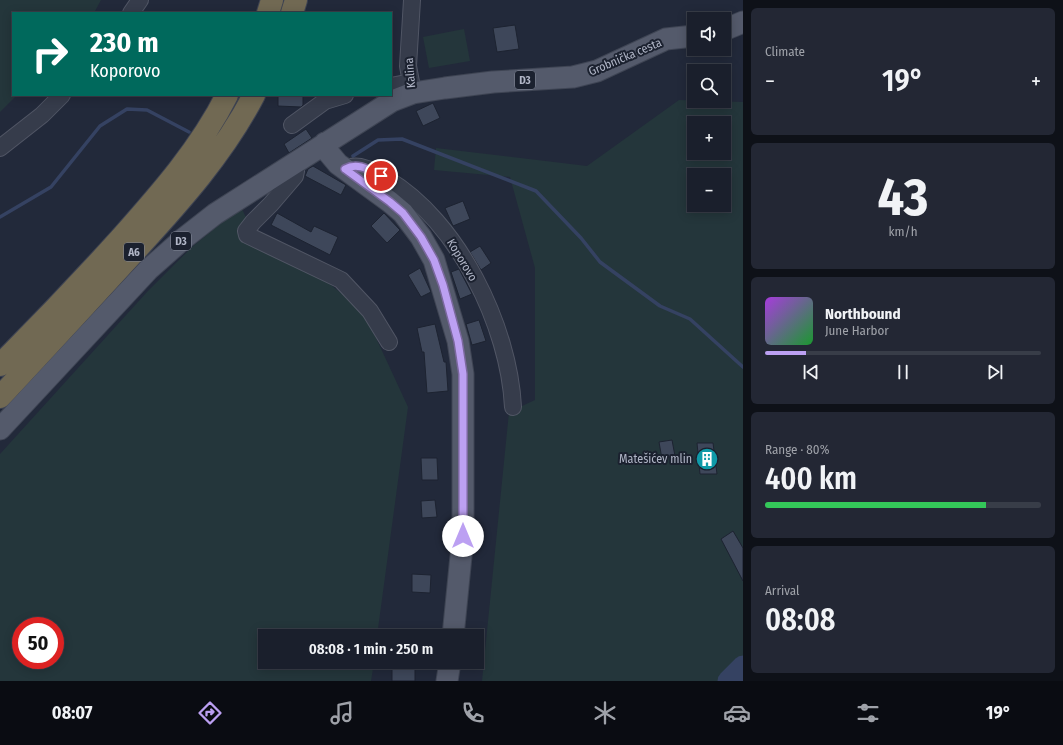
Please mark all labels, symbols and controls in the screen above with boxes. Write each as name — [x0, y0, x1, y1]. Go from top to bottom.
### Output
map controls — [687, 12, 731, 212]
button: sound — [687, 12, 731, 56]
text: 230 m — [90, 26, 159, 59]
icon: right — [24, 28, 76, 80]
street label: Grobnička cesta — [587, 35, 664, 79]
text: Climate — [765, 44, 805, 59]
street label: Kalina — [402, 57, 418, 89]
text: Koporovo — [90, 60, 160, 82]
text: 19° — [882, 63, 924, 99]
button: search — [687, 64, 731, 108]
text: − — [765, 68, 775, 95]
text: + — [1031, 68, 1041, 95]
road number: D3 — [515, 71, 535, 89]
button: + — [687, 116, 731, 160]
pin — [364, 159, 398, 193]
icon: arrive — [370, 165, 392, 187]
text: 43 — [878, 166, 928, 229]
button: − — [687, 168, 731, 212]
text: km/h — [889, 224, 918, 239]
road number: D3 — [171, 232, 191, 250]
street label: Koporovo — [444, 236, 480, 284]
road number: A6 — [124, 243, 144, 261]
text: Northbound — [825, 305, 901, 323]
text: June Harbor — [825, 323, 889, 338]
icon: previous — [800, 361, 822, 383]
icon: pause — [892, 361, 914, 383]
icon: next — [984, 361, 1006, 383]
text: Range · 80% — [765, 442, 829, 457]
building icon: Matešićev mlin — [694, 446, 720, 472]
place label: Matešićev mlin — [619, 452, 692, 466]
text: 400 km — [765, 461, 857, 497]
position arrow — [442, 515, 484, 557]
text: Arrival — [765, 583, 799, 598]
text: 08:08 — [765, 602, 835, 638]
speed limit sign: 50 — [12, 617, 64, 669]
text: 08:08 · 1 min · 250 m — [309, 640, 433, 658]
icon: directions — [196, 699, 224, 727]
icon: music — [328, 699, 356, 727]
icon: phone — [459, 699, 487, 727]
icon: climate — [591, 699, 619, 727]
icon: car — [723, 699, 751, 727]
icon: filters — [854, 699, 882, 727]
text: 08:07 — [52, 702, 92, 724]
text: 19° — [986, 702, 1011, 724]

